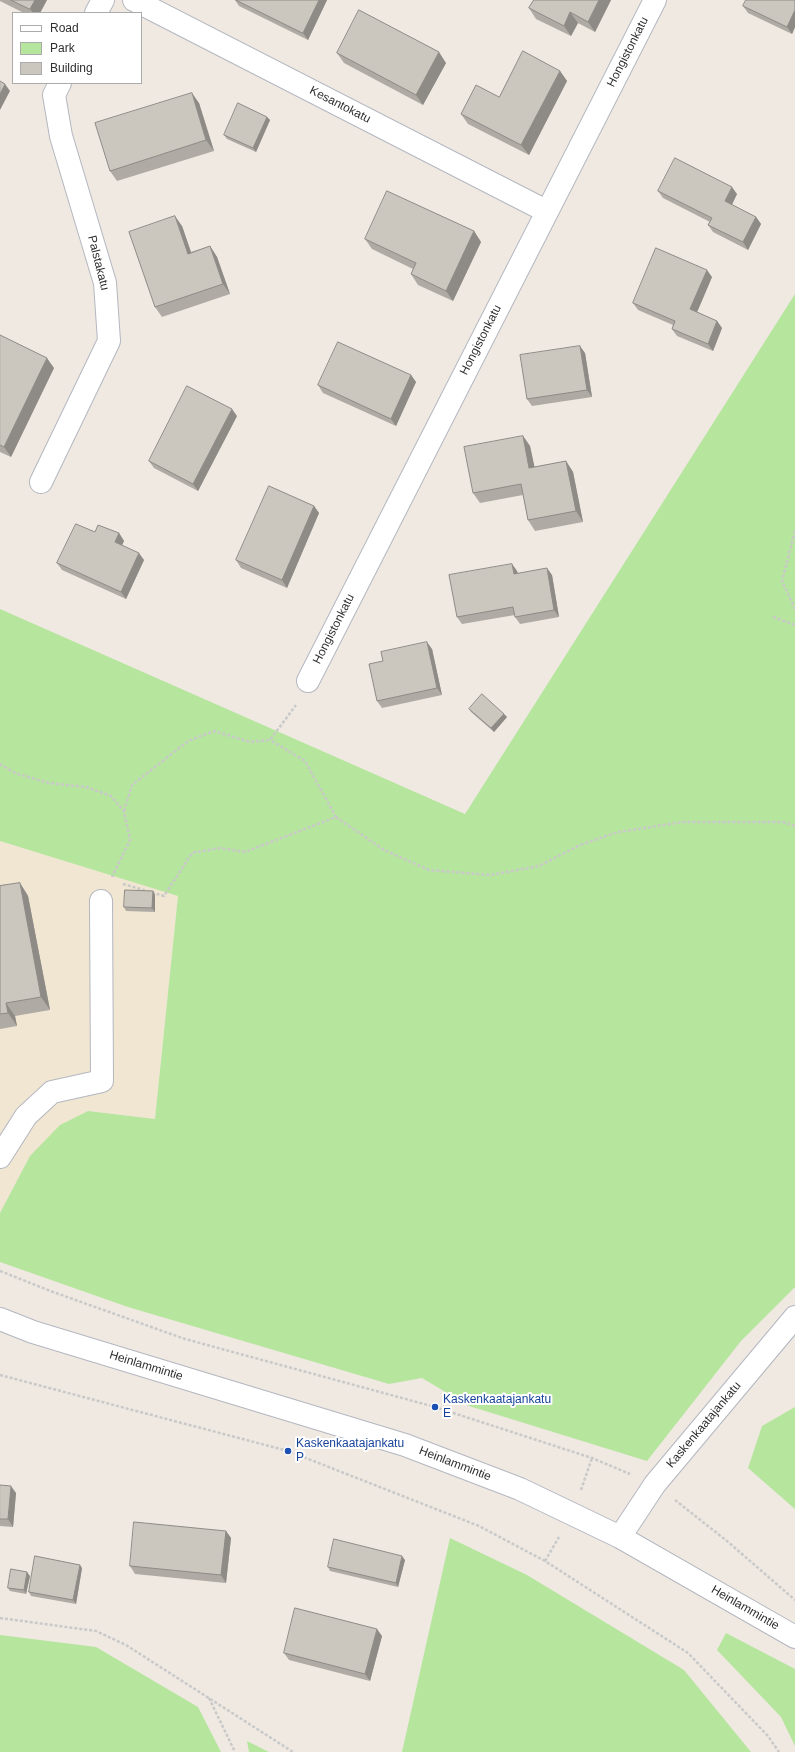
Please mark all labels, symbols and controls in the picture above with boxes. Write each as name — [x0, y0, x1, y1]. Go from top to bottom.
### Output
legend — [12, 12, 142, 84]
street label: Hongistonkatu — [604, 15, 652, 89]
text: Road — [50, 21, 79, 35]
text: Park — [50, 41, 75, 55]
text: Building — [50, 61, 93, 75]
street label: Kesantokatu — [307, 83, 373, 127]
street label: Palstakatu — [84, 234, 112, 292]
street label: Hongistonkatu — [457, 303, 505, 377]
street label: Hongistonkatu — [310, 592, 358, 666]
street label: Heinlammintie — [108, 1348, 184, 1384]
street label: Kaskenkaatajankatu — [664, 1379, 744, 1471]
place label: Kaskenkaatajankatu E — [443, 1393, 551, 1421]
marker: Kaskenkaatajankatu E — [430, 1402, 440, 1412]
place label: Kaskenkaatajankatu P — [296, 1437, 404, 1465]
street label: Heinlammintie — [417, 1444, 493, 1484]
marker: Kaskenkaatajankatu P — [283, 1446, 293, 1456]
street label: Heinlammintie — [708, 1583, 782, 1633]

